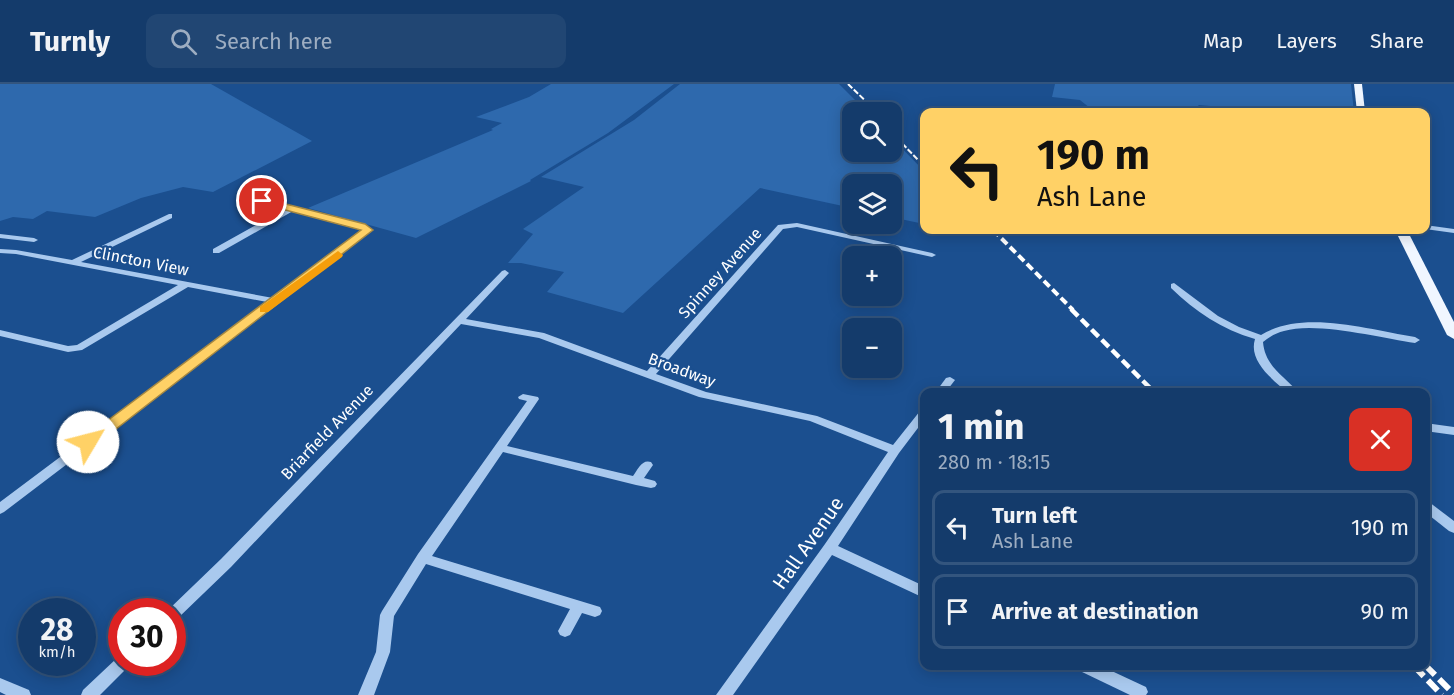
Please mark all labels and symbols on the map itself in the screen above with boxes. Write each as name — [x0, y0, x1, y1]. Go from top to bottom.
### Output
pin — [236, 175, 287, 226]
street label: Spinney Avenue — [674, 224, 766, 322]
street label: Clincton View — [92, 242, 191, 280]
street label: Broadway — [646, 349, 718, 391]
street label: Briarfield Avenue — [277, 381, 377, 483]
position arrow — [56, 410, 120, 474]
street label: Hall Avenue — [767, 492, 849, 594]
speed limit sign: 30 — [108, 598, 186, 676]

